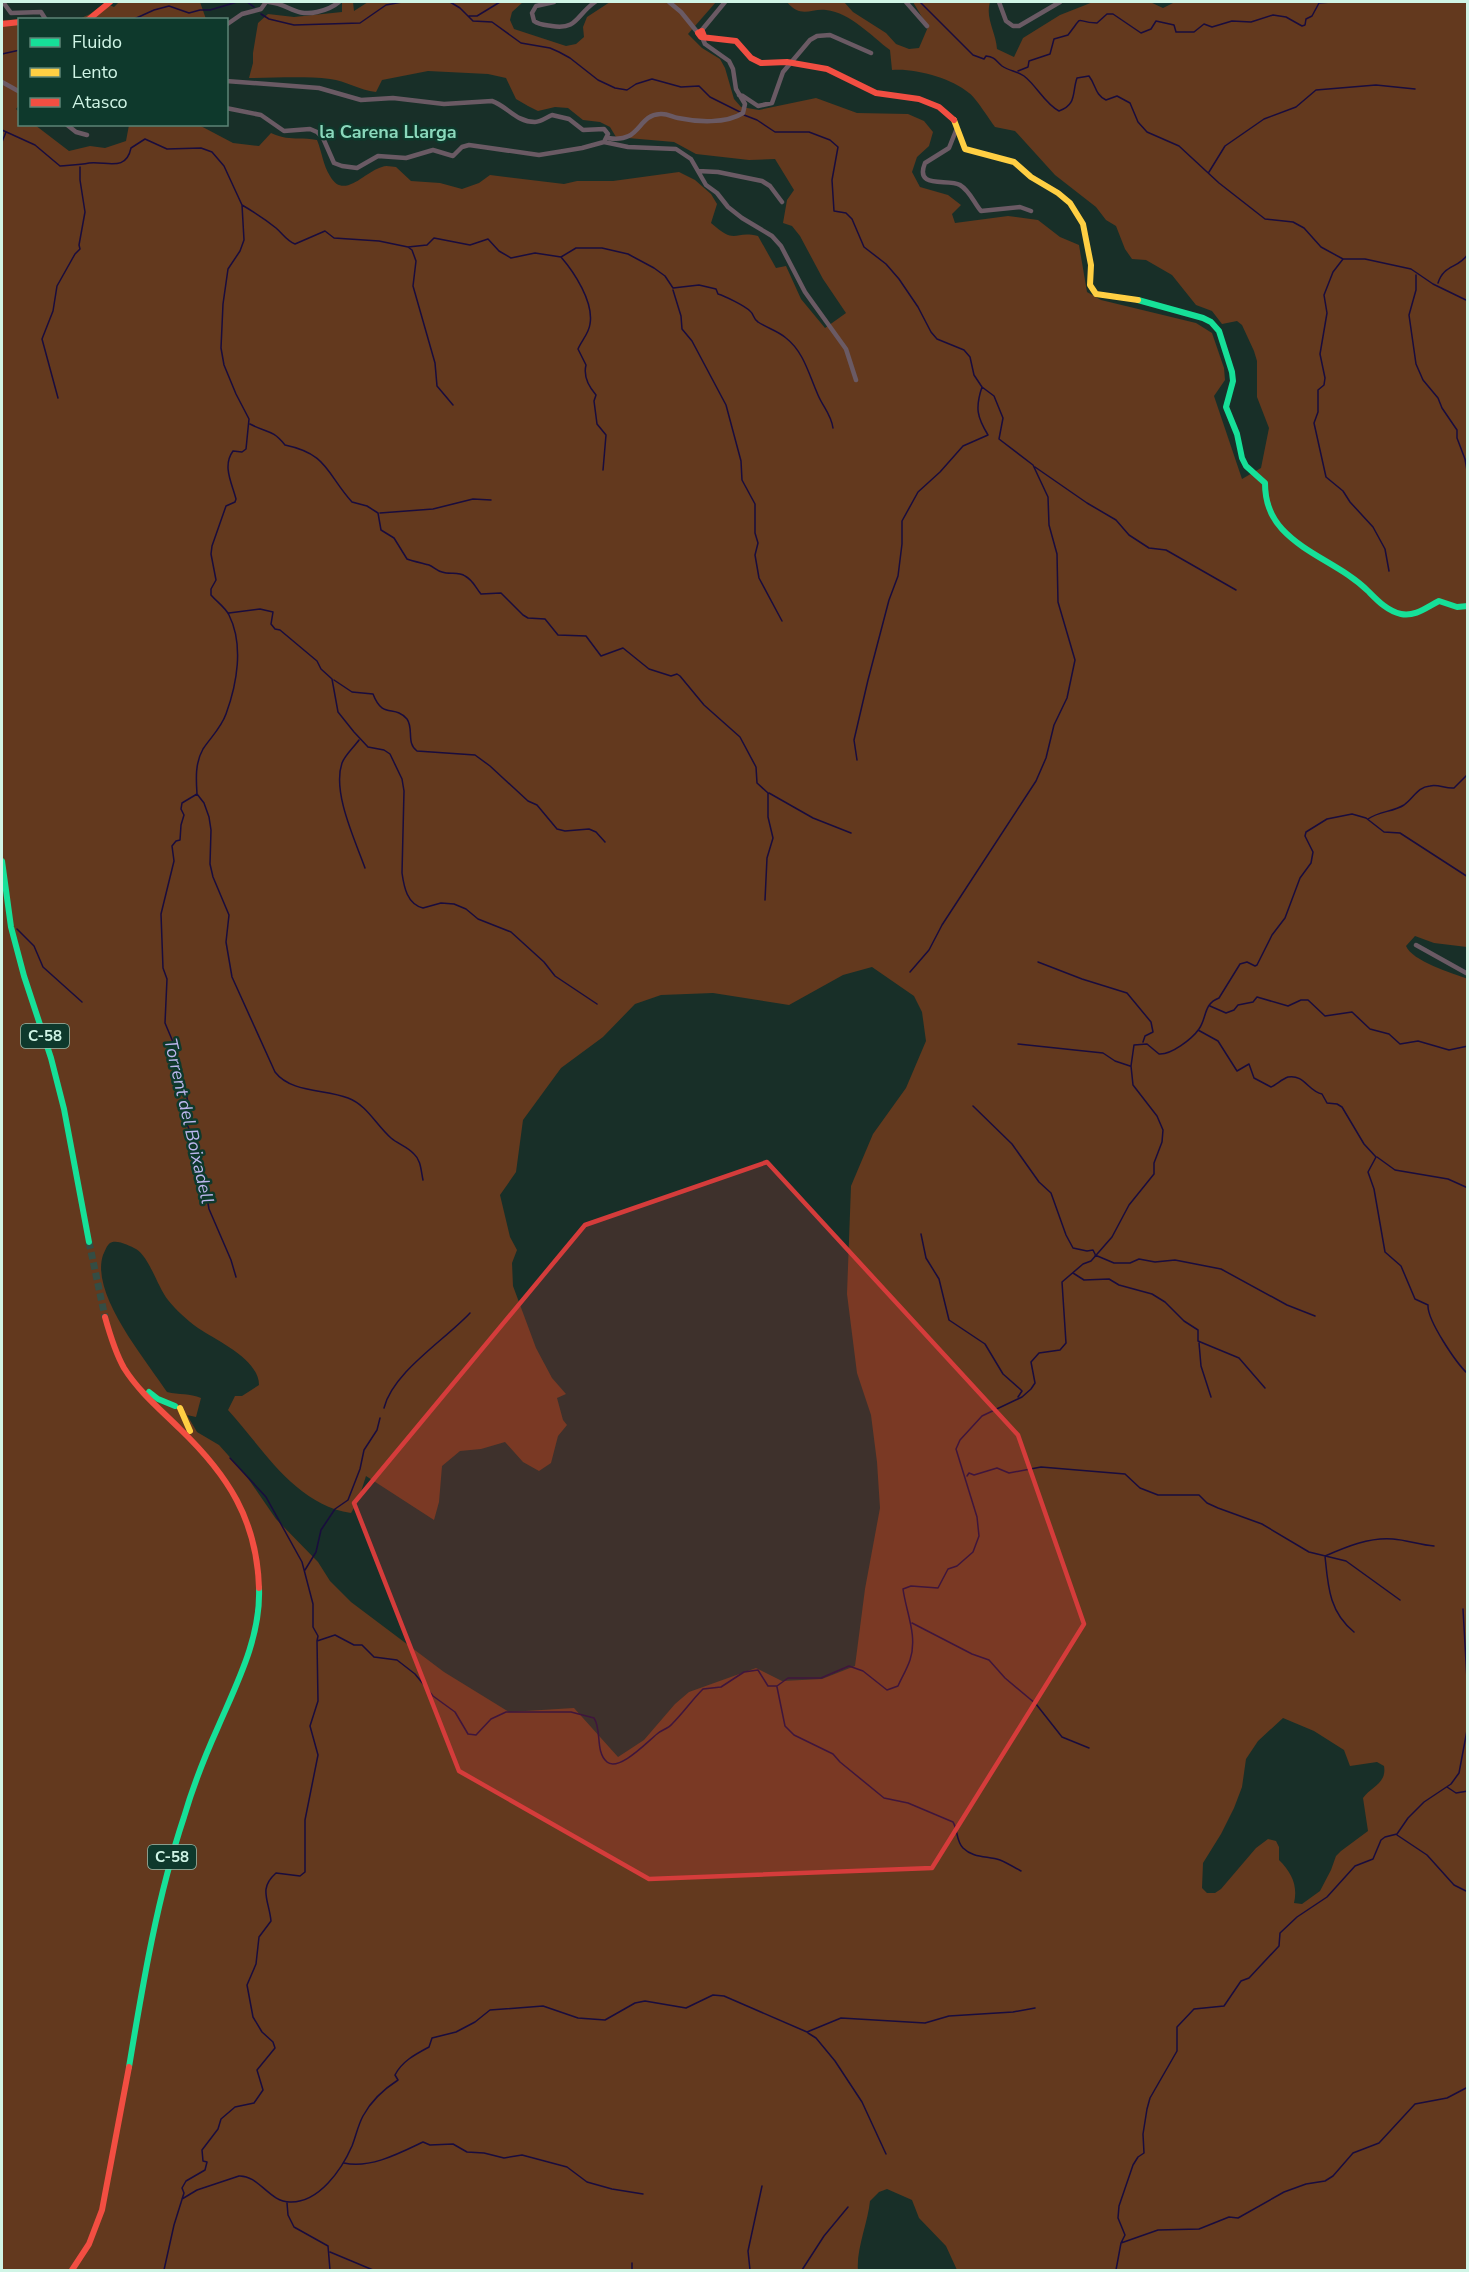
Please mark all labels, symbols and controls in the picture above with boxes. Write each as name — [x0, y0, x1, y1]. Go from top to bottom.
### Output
legend — [18, 18, 228, 126]
text: Fluido — [72, 30, 122, 54]
text: Lento — [72, 60, 118, 84]
text: Atasco — [72, 90, 128, 114]
district label: la Carena Llarga — [319, 120, 457, 144]
road number: C-58 — [21, 1024, 69, 1048]
water label: Torrent del Boixadell — [158, 1036, 220, 1206]
road number: C-58 — [148, 1845, 196, 1869]

